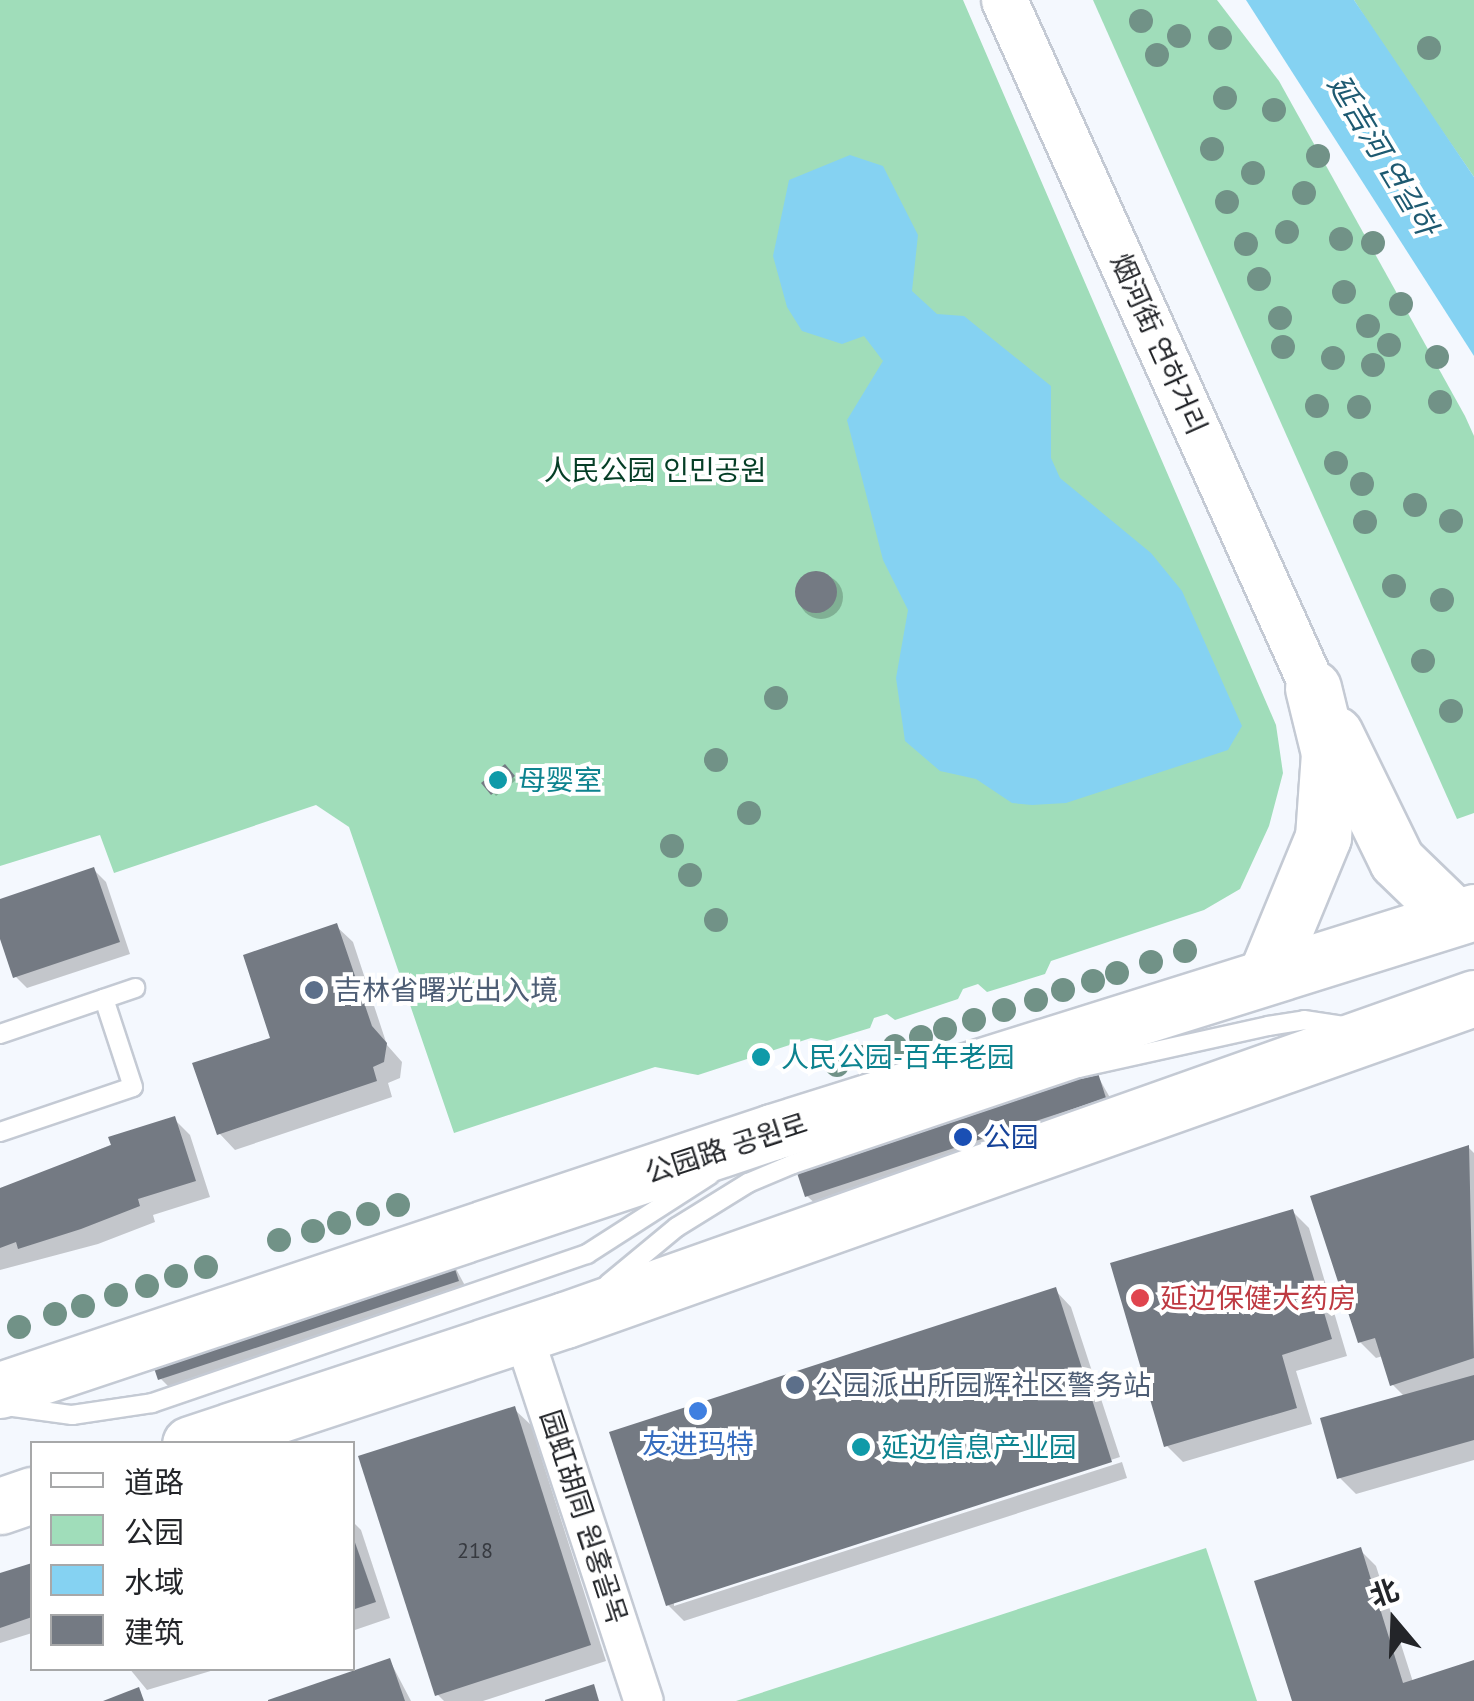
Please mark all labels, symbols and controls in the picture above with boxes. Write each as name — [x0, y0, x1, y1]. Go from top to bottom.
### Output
water label: 延吉河 연길하 — [1321, 68, 1445, 242]
street label: 烟河街 연하거리 — [1104, 248, 1214, 440]
park label: 人民公园 인민공원 — [544, 453, 766, 487]
place label: 母婴室 — [518, 763, 602, 797]
marker: 母婴室 — [487, 769, 509, 791]
place label: 吉林省曙光出入境 — [334, 973, 558, 1007]
marker: 吉林省曙光出入境 — [303, 979, 325, 1001]
place label: 人民公园-百年老园 — [781, 1040, 1015, 1074]
marker: 人民公园-百年老园 — [750, 1046, 772, 1068]
street label: 公园路 공원로 — [641, 1106, 811, 1190]
place label: 公园 — [983, 1120, 1039, 1154]
marker: 公园 — [952, 1126, 974, 1148]
place label: 延边保健大药房 — [1160, 1281, 1356, 1315]
marker: 延边保健大药房 — [1129, 1287, 1151, 1309]
place label: 公园派出所园辉社区警务站 — [815, 1368, 1151, 1402]
marker: 公园派出所园辉社区警务站 — [784, 1374, 806, 1396]
marker: 友进玛特 — [687, 1400, 709, 1422]
street label: 园虹胡同 원홍골목 — [534, 1406, 634, 1628]
place label: 友进玛特 — [642, 1427, 754, 1461]
place label: 延边信息产业园 — [881, 1430, 1077, 1464]
marker: 延边信息产业园 — [850, 1436, 872, 1458]
legend — [30, 1441, 355, 1671]
text: 道路 — [124, 1462, 184, 1501]
text: 公园 — [124, 1512, 184, 1551]
house number: 218 — [457, 1538, 493, 1564]
text: 水域 — [124, 1562, 184, 1601]
text: 北 — [1365, 1570, 1403, 1614]
north arrow — [1344, 1571, 1444, 1671]
text: 建筑 — [124, 1612, 184, 1651]

